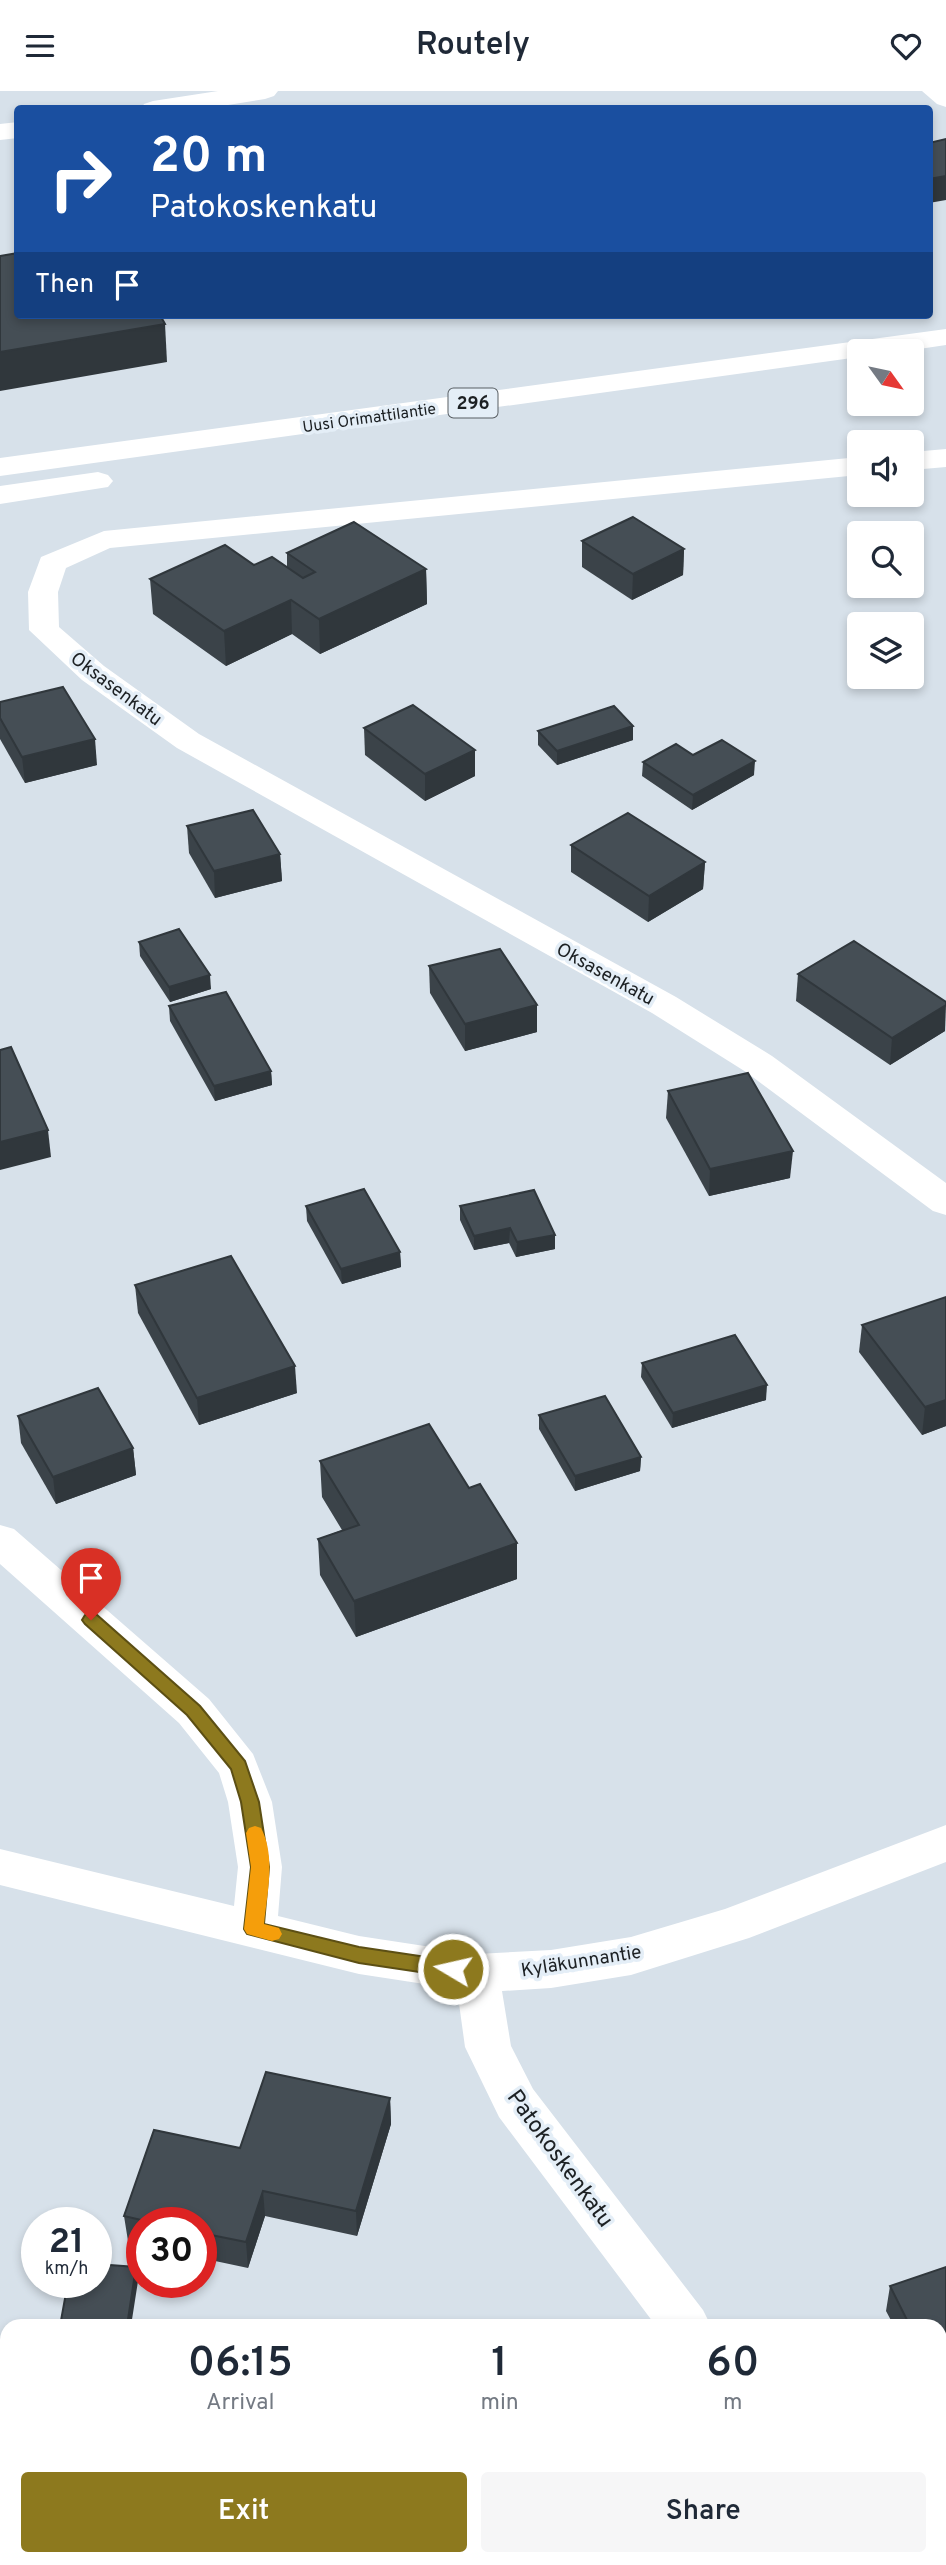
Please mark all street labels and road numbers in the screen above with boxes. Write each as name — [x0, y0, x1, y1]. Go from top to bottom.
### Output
road number: 296 — [448, 389, 498, 417]
street label: Uusi Orimattilantie — [301, 400, 437, 438]
street label: Oksasenkatu — [65, 647, 166, 732]
street label: Oksasenkatu — [552, 938, 658, 1012]
street label: Kyläkunnantie — [519, 1941, 643, 1983]
street label: Patokoskenkatu — [499, 2085, 619, 2234]

